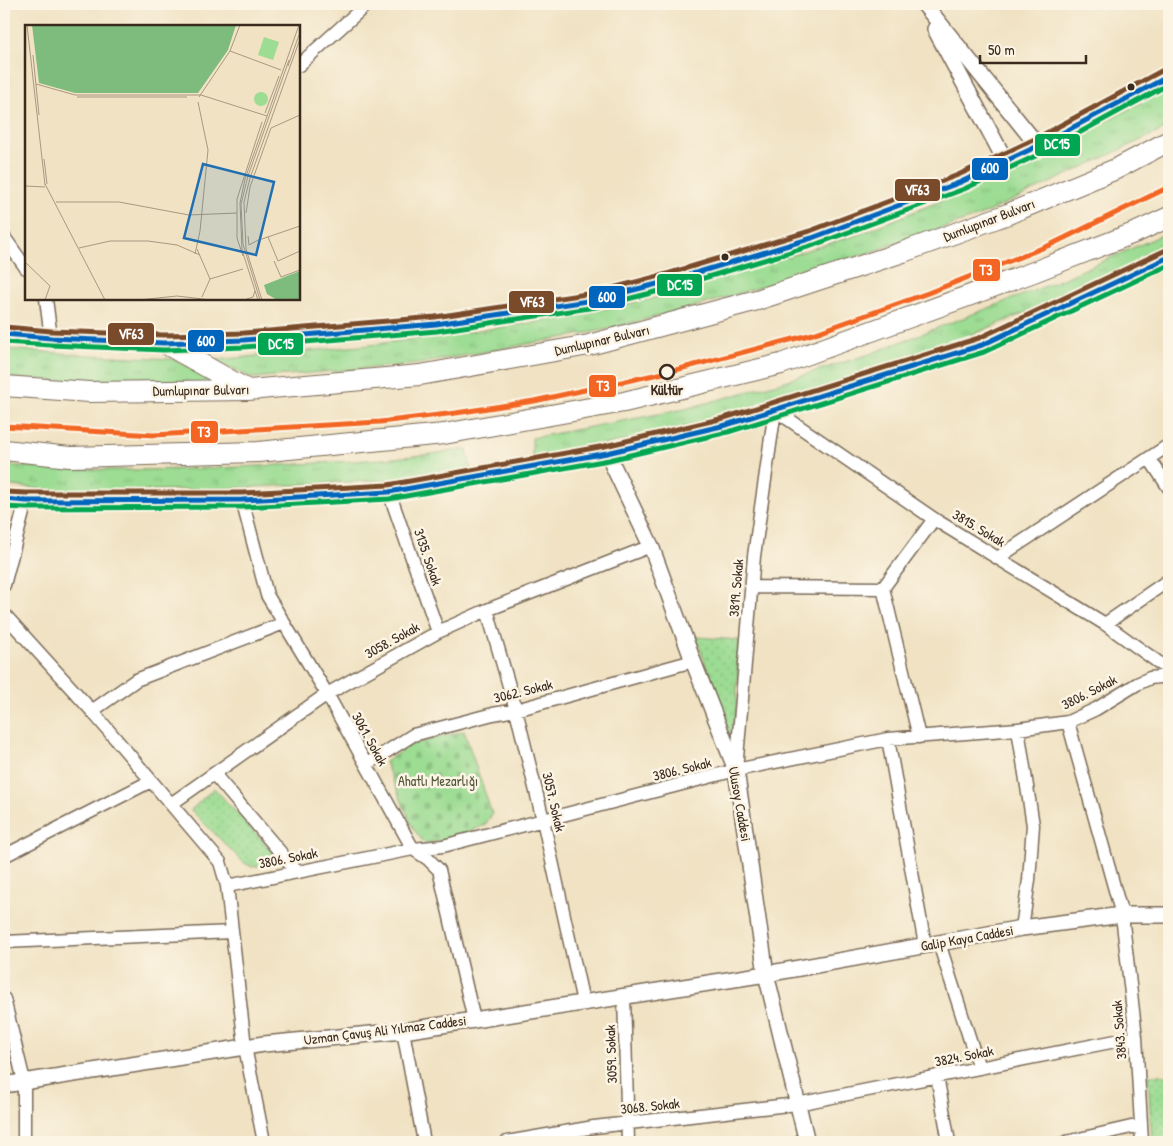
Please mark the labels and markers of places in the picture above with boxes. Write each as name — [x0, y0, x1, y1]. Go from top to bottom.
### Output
unlabelled marker — [1126, 82, 1136, 92]
unlabelled marker — [720, 252, 730, 262]
marker: Kültür — [659, 364, 675, 380]
place label: Kültür — [651, 380, 684, 399]

